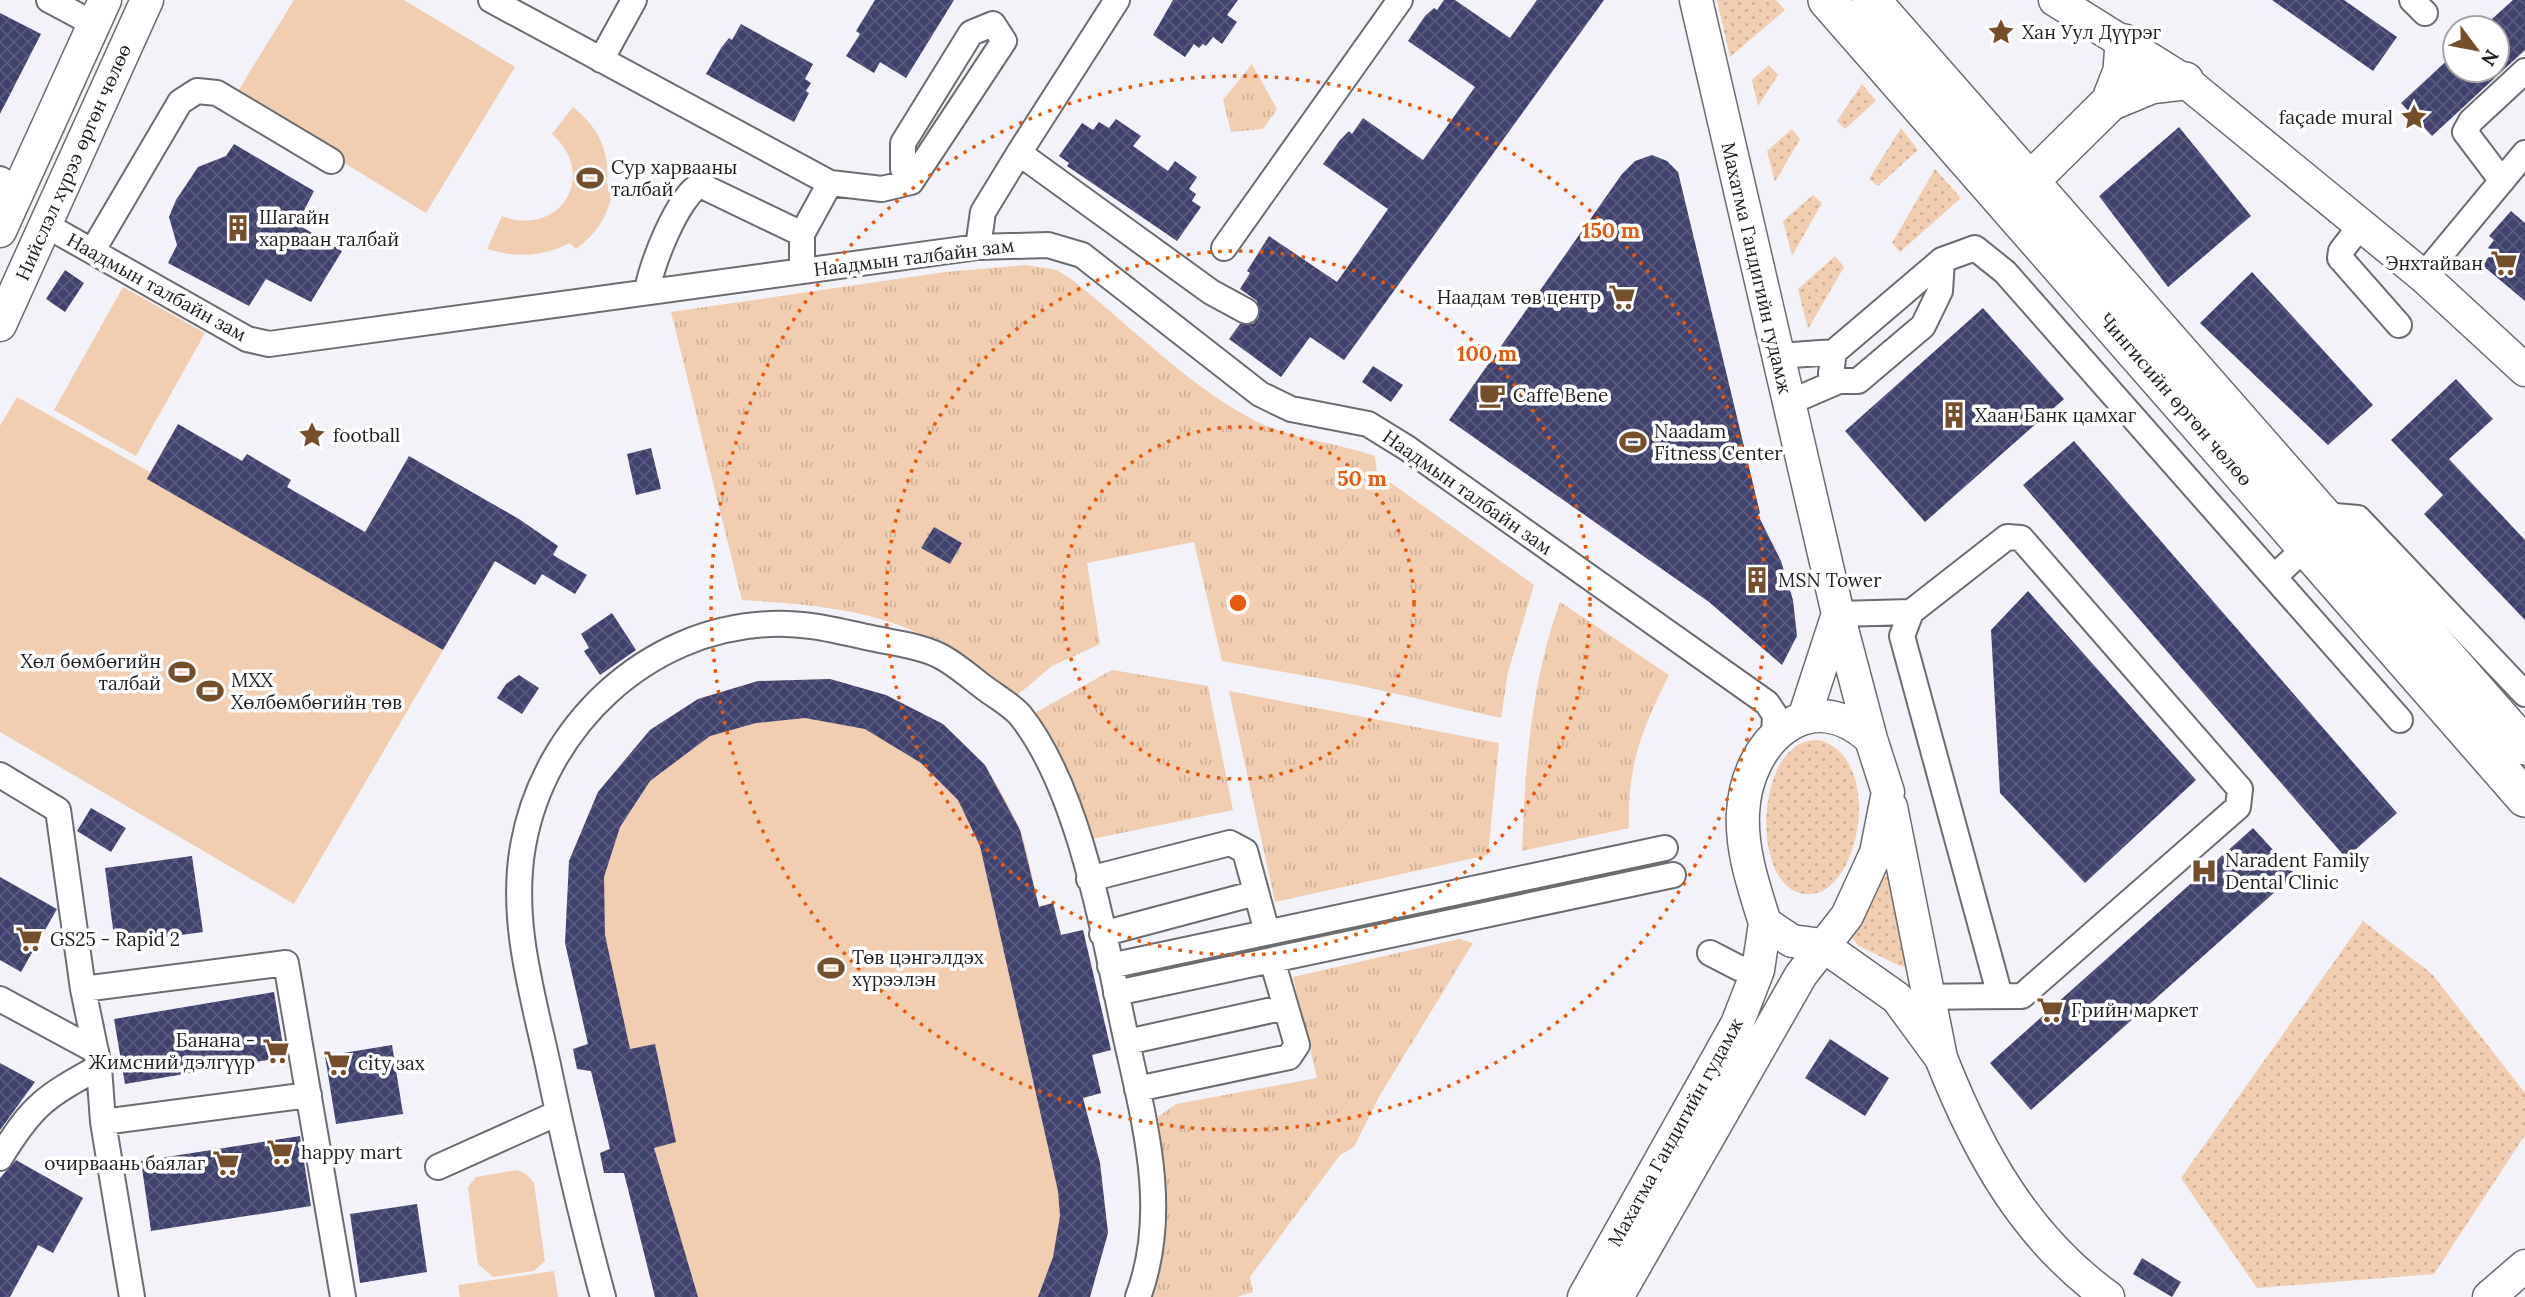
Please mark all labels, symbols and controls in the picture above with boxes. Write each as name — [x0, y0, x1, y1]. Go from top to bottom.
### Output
north arrow — [2441, 14, 2511, 84]
place icon: Хан Уул Дүүрэг — [1986, 17, 2016, 47]
place label: Хан Уул Дүүрэг — [2022, 20, 2162, 44]
street label: Нийслэл хүрээ өргөн чөлөө — [10, 40, 136, 284]
text: N — [2476, 45, 2504, 71]
place icon: façade mural — [2399, 102, 2429, 132]
place label: façade mural — [2279, 105, 2393, 129]
street label: Махатма Гандигийн гудамж — [1716, 140, 1798, 396]
place label: Сур харвааны талбай — [611, 155, 737, 201]
sports icon: Сур харвааны талбай — [575, 163, 605, 193]
place label: Шагайн харваан талбай — [259, 205, 399, 251]
building icon: Шагайн харваан талбай — [223, 213, 253, 243]
text: 150 m — [1582, 217, 1640, 244]
street label: Наадмын талбайн зам — [63, 227, 251, 347]
street label: Наадмын талбайн зам — [812, 233, 1016, 281]
supermarket icon: Энхтайван — [2489, 248, 2519, 278]
place label: Энхтайван — [2385, 251, 2483, 275]
supermarket icon: Наадам төв центр — [1607, 282, 1637, 312]
place label: Наадам төв центр — [1437, 285, 1601, 309]
street label: Чингисийн өргөн чөлөө — [2094, 307, 2258, 491]
text: 100 m — [1457, 340, 1517, 367]
cafe icon: Caffe Bene — [1477, 380, 1507, 410]
place label: Caffe Bene — [1513, 383, 1608, 407]
building icon: Хаан Банк цамхаг — [1939, 400, 1969, 430]
place label: Хаан Банк цамхаг — [1975, 403, 2137, 427]
place label: Naadam Fitness Center — [1654, 419, 1783, 465]
place icon: football — [297, 420, 327, 450]
place label: football — [333, 423, 400, 447]
street label: Наадмын талбайн зам — [1378, 424, 1558, 560]
sports icon: Naadam Fitness Center — [1618, 427, 1648, 457]
text: 50 m — [1337, 465, 1387, 492]
building icon: MSN Tower — [1742, 565, 1772, 595]
place label: MSN Tower — [1778, 568, 1882, 592]
centre of rings — [1226, 591, 1250, 615]
place label: Хөл бөмбөгийн талбай — [20, 649, 161, 695]
sports icon: Хөл бөмбөгийн талбай — [167, 657, 197, 687]
place label: МХХ Хөлбөмбөгийн төв — [231, 668, 402, 714]
sports icon: МХХ Хөлбөмбөгийн төв — [195, 676, 225, 706]
place label: Naradent Family Dental Clinic — [2225, 848, 2369, 894]
hospital icon: Naradent Family Dental Clinic — [2189, 856, 2219, 886]
supermarket icon: GS25 - Rapid 2 — [14, 924, 44, 954]
place label: GS25 - Rapid 2 — [50, 927, 180, 951]
place label: Төв цэнгэлдэх хүрээлэн — [852, 945, 984, 991]
sports icon: Төв цэнгэлдэх хүрээлэн — [816, 953, 846, 983]
supermarket icon: Грийн маркет — [2035, 995, 2065, 1025]
place label: Грийн маркет — [2071, 998, 2198, 1022]
street label: Махатма Гандигийн гудамж — [1602, 1013, 1748, 1250]
place label: Банана - Жимсний дэлгүүр — [89, 1028, 255, 1074]
supermarket icon: Банана - Жимсний дэлгүүр — [261, 1036, 291, 1066]
supermarket icon: city зах — [322, 1048, 352, 1078]
place label: city зах — [358, 1051, 425, 1075]
supermarket icon: happy mart — [265, 1137, 295, 1167]
place label: happy mart — [301, 1140, 403, 1164]
supermarket icon: очирваань баялаг — [211, 1148, 241, 1178]
place label: очирваань баялаг — [44, 1151, 206, 1175]

